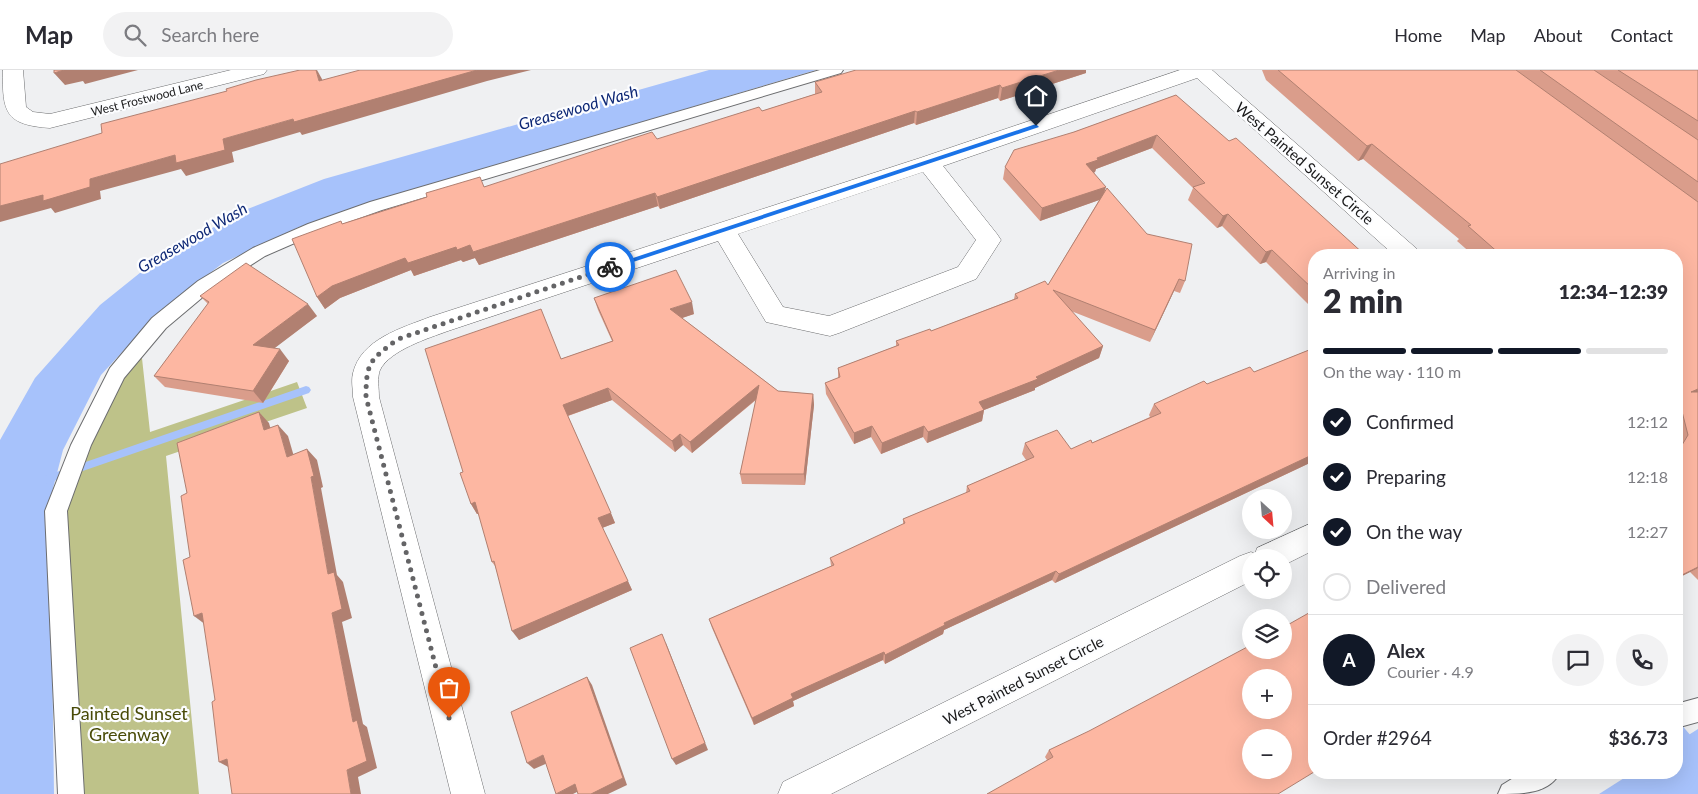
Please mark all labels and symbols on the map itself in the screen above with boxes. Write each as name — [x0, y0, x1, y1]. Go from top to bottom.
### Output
pin — [1015, 75, 1057, 126]
street label: West Frostwood Lane — [89, 77, 205, 119]
water label: Greasewood Wash — [516, 81, 640, 133]
street label: West Painted Sunset Circle — [1232, 98, 1378, 228]
water label: Greasewood Wash — [134, 198, 250, 276]
courier — [585, 242, 635, 292]
north arrow — [1242, 489, 1292, 539]
street label: West Painted Sunset Circle — [940, 632, 1106, 728]
pin — [428, 667, 470, 718]
park label: Painted Sunset Greenway — [70, 702, 188, 745]

